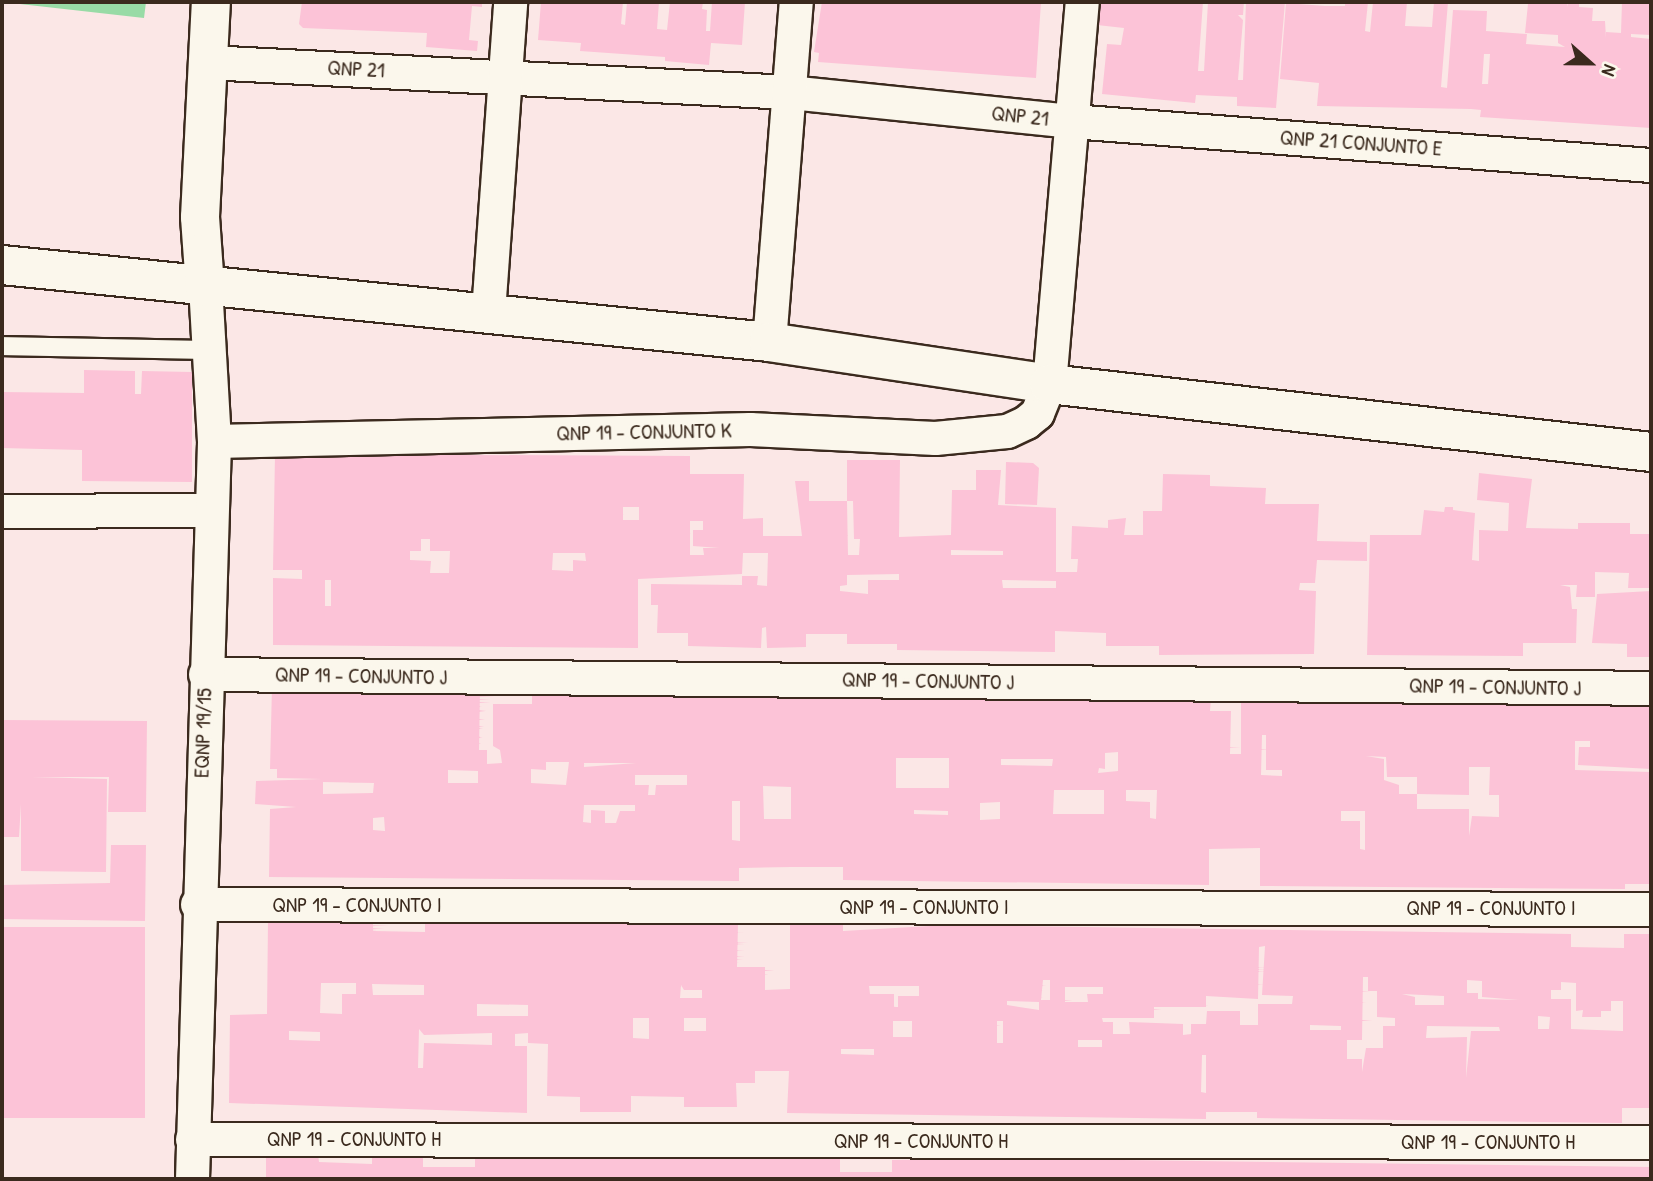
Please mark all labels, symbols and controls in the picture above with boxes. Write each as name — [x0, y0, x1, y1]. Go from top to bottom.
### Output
north arrow — [1555, 28, 1625, 98]
street label: QNP 21 — [327, 55, 385, 83]
text: N — [1596, 61, 1624, 80]
street label: QNP 21 — [990, 100, 1050, 132]
street label: QNP 21 CONJUNTO E — [1279, 125, 1443, 161]
street label: QNP 19 - CONJUNTO K — [556, 418, 732, 446]
street label: QNP 19 - CONJUNTO J — [275, 662, 447, 690]
street label: QNP 19 - CONJUNTO J — [842, 667, 1014, 695]
street label: QNP 19 - CONJUNTO J — [1409, 673, 1581, 701]
street label: EQNP 19/15 — [189, 688, 217, 778]
street label: QNP 19 - CONJUNTO I — [272, 892, 442, 918]
street label: QNP 19 - CONJUNTO I — [839, 894, 1009, 920]
street label: QNP 19 - CONJUNTO I — [1406, 895, 1576, 921]
street label: QNP 19 - CONJUNTO H — [267, 1126, 441, 1152]
street label: QNP 19 - CONJUNTO H — [834, 1128, 1008, 1154]
street label: QNP 19 - CONJUNTO H — [1401, 1129, 1575, 1155]

